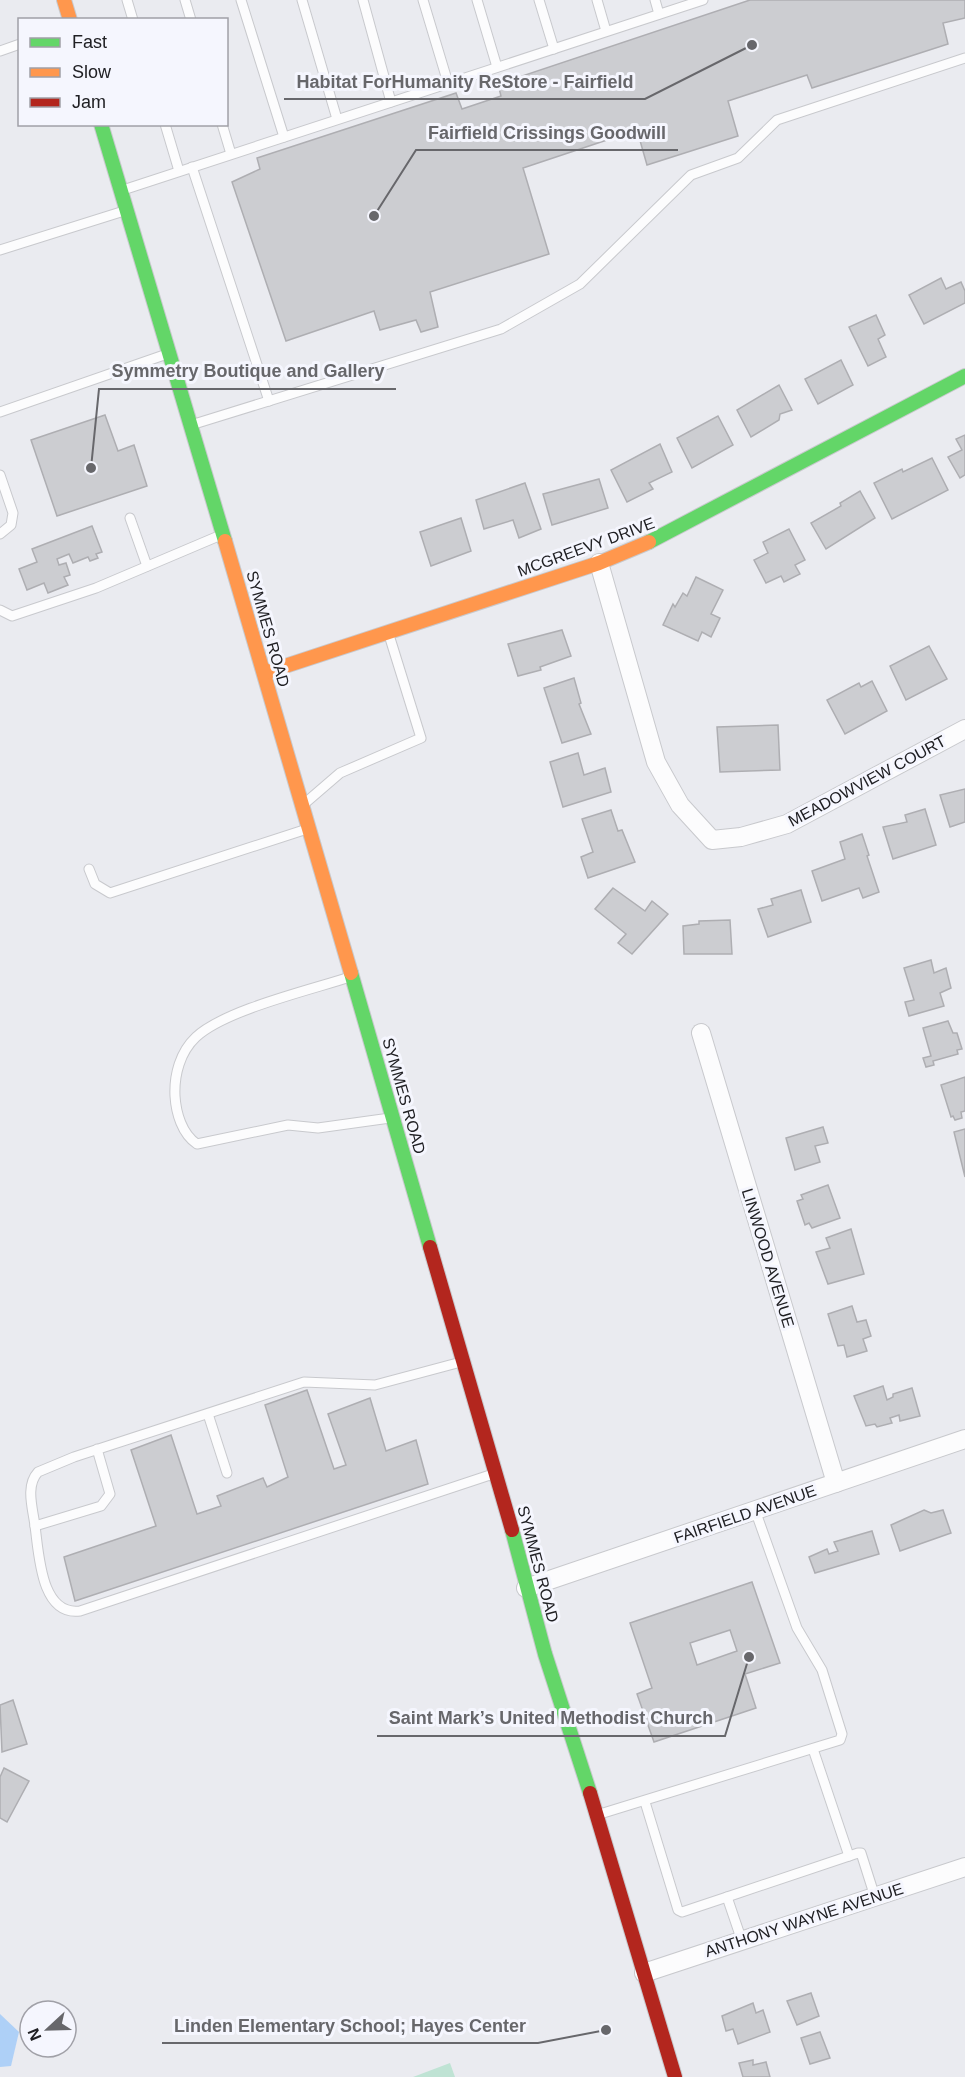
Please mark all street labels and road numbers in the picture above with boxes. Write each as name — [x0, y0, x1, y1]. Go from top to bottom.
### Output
street label: MCGREEVY DRIVE — [515, 514, 657, 580]
street label: SYMMES ROAD — [243, 569, 293, 689]
street label: MEADOWVIEW COURT — [785, 732, 949, 830]
street label: SYMMES ROAD — [379, 1036, 429, 1156]
street label: LINWOOD AVENUE — [739, 1186, 797, 1330]
street label: FAIRFIELD AVENUE — [672, 1482, 818, 1546]
street label: SYMMES ROAD — [514, 1504, 562, 1624]
street label: ANTHONY WAYNE AVENUE — [703, 1880, 905, 1960]

